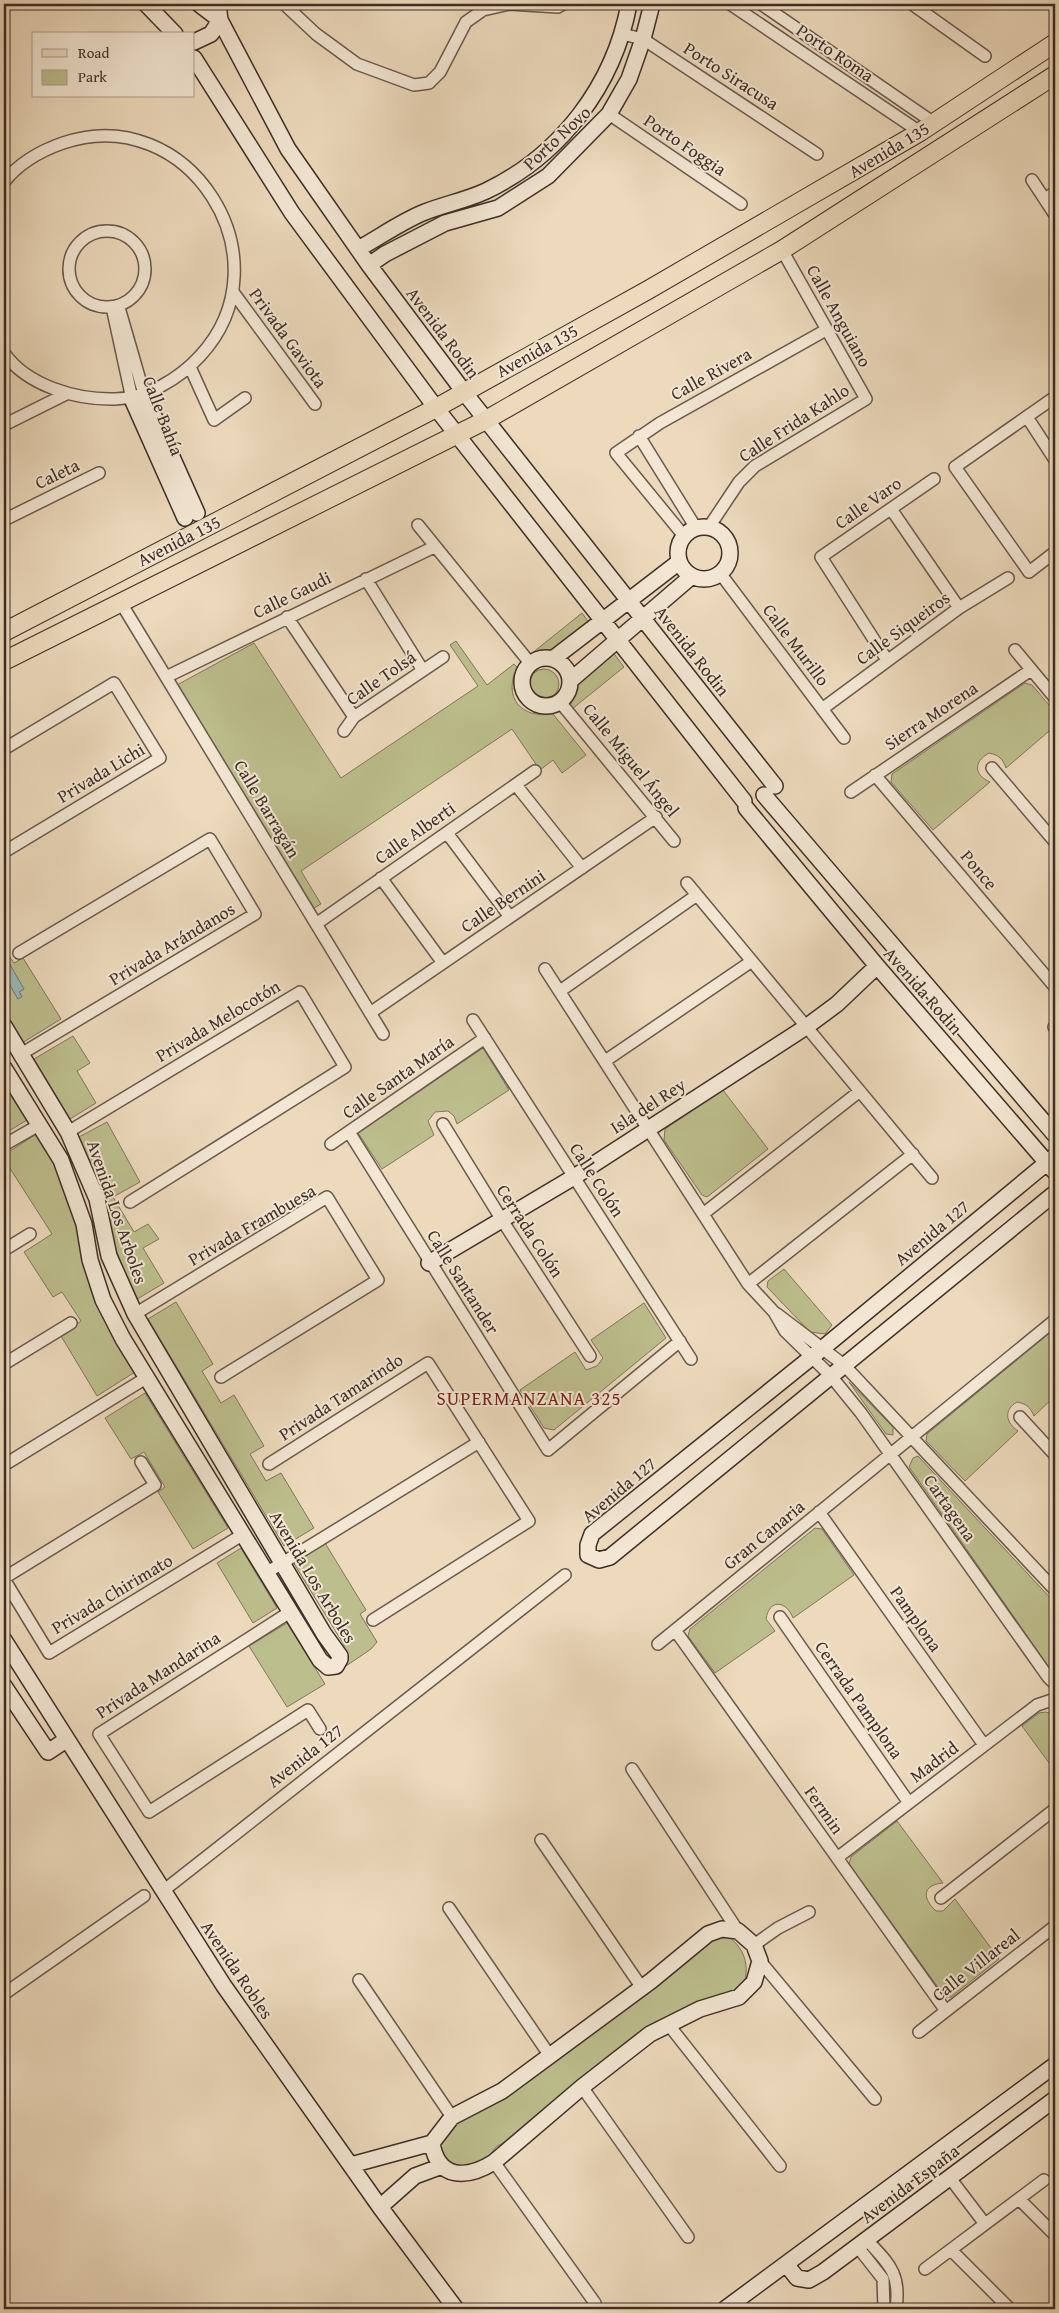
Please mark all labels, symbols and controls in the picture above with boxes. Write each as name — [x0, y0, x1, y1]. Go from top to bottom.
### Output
street label: Porto Roma — [791, 17, 880, 89]
legend — [32, 32, 195, 98]
street label: Porto Siracusa — [678, 35, 785, 117]
text: Road — [78, 42, 109, 63]
text: Park — [78, 66, 107, 87]
street label: Porto Novo — [517, 99, 597, 176]
street label: Porto Foggia — [639, 107, 732, 182]
street label: Avenida 135 — [843, 115, 934, 184]
street label: Calle Anguiano — [800, 260, 879, 372]
street label: Avenida Rodin — [400, 281, 487, 384]
street label: Privada Gaviota — [243, 282, 334, 394]
street label: Avenida 135 — [491, 317, 583, 384]
street label: Calle Rivera — [665, 340, 757, 407]
street label: Calle Bahía — [136, 372, 191, 460]
street label: Calle Frida Kahlo — [733, 376, 855, 469]
street label: Caleta — [30, 451, 84, 496]
street label: Calle Varo — [829, 470, 907, 536]
street label: Avenida 135 — [132, 508, 225, 573]
street label: Calle Gaudi — [248, 564, 336, 625]
street label: Calle Siqueiros — [850, 584, 955, 671]
street label: Calle Murillo — [756, 598, 836, 692]
street label: Avenida Rodin — [648, 600, 736, 702]
street label: Calle Tolsá — [340, 643, 422, 712]
street label: Sierra Morena — [879, 674, 983, 757]
street label: Calle Miguel Ángel — [577, 697, 686, 823]
street label: Privada Lichi — [52, 736, 150, 809]
street label: Calle Barragán — [227, 755, 307, 863]
street label: Calle Alberti — [369, 795, 461, 870]
street label: Ponce — [954, 844, 1004, 896]
street label: Calle Bernini — [455, 862, 551, 939]
street label: Privada Arándanos — [104, 895, 240, 992]
street label: Avenida Rodin — [878, 941, 969, 1041]
street label: Privada Melocotón — [150, 973, 285, 1069]
street label: Calle Santa María — [336, 1028, 460, 1125]
street label: Isla del Rey — [605, 1071, 691, 1140]
street label: Avenida Los Arboles — [80, 1136, 155, 1288]
street label: Calle Colón — [563, 1137, 632, 1222]
street label: Privada Frambuesa — [183, 1177, 321, 1272]
street label: Cerrada Colón — [490, 1179, 571, 1283]
street label: Avenida 127 — [888, 1193, 975, 1272]
street label: Calle Santander — [421, 1224, 507, 1340]
street label: Privada Tamarindo — [273, 1346, 408, 1447]
district label: SUPERMANZANA 325 — [436, 1384, 622, 1412]
street label: Avenida 127 — [575, 1450, 662, 1529]
street label: Cartagena — [917, 1469, 984, 1547]
street label: Gran Canaria — [717, 1493, 811, 1576]
street label: Avenida Los Arboles — [263, 1505, 364, 1648]
street label: Privada Chirimato — [46, 1547, 178, 1641]
street label: Pamplona — [884, 1580, 949, 1658]
street label: Privada Mandarina — [90, 1624, 226, 1725]
street label: Cerrada Pamplona — [809, 1635, 911, 1765]
street label: Avenida 127 — [261, 1717, 349, 1794]
street label: Madrid — [904, 1734, 964, 1789]
street label: Fermin — [798, 1780, 851, 1839]
street label: Avenida Robles — [194, 1915, 280, 2024]
street label: Calle Villareal — [926, 1922, 1026, 2008]
street label: Avenida España — [855, 2137, 965, 2230]

